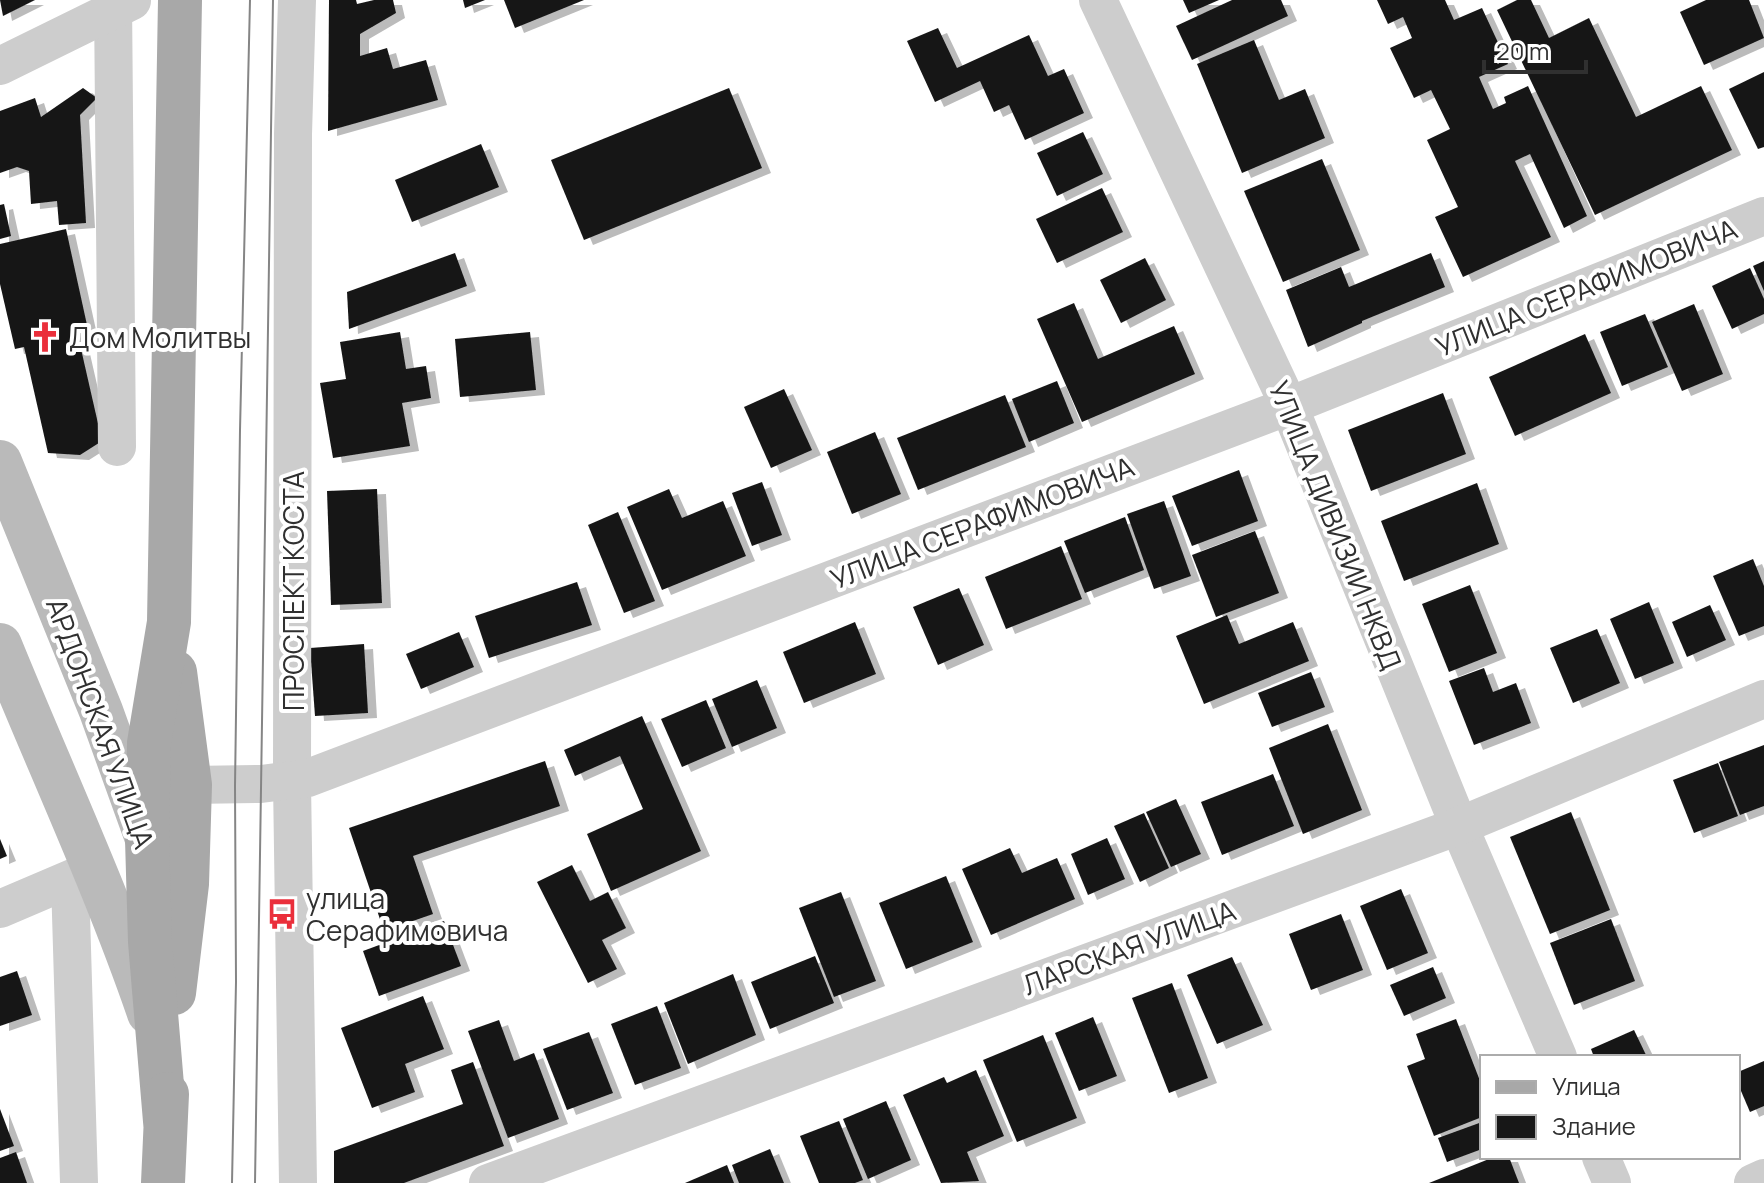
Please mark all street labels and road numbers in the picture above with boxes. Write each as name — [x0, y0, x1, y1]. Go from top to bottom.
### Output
street label: УЛИЦА СЕРАФИМОВИЧА — [1430, 209, 1743, 365]
street label: УЛИЦА ДИВИЗИИ НКВД — [1261, 375, 1411, 675]
street label: УЛИЦА СЕРАФИМОВИЧА — [825, 446, 1139, 597]
street label: ПРОСПЕКТ КОСТА — [274, 471, 312, 711]
street label: АРДОНСКАЯ УЛИЦА — [38, 593, 164, 854]
street label: ЛАРСКАЯ УЛИЦА — [1017, 891, 1241, 1003]

